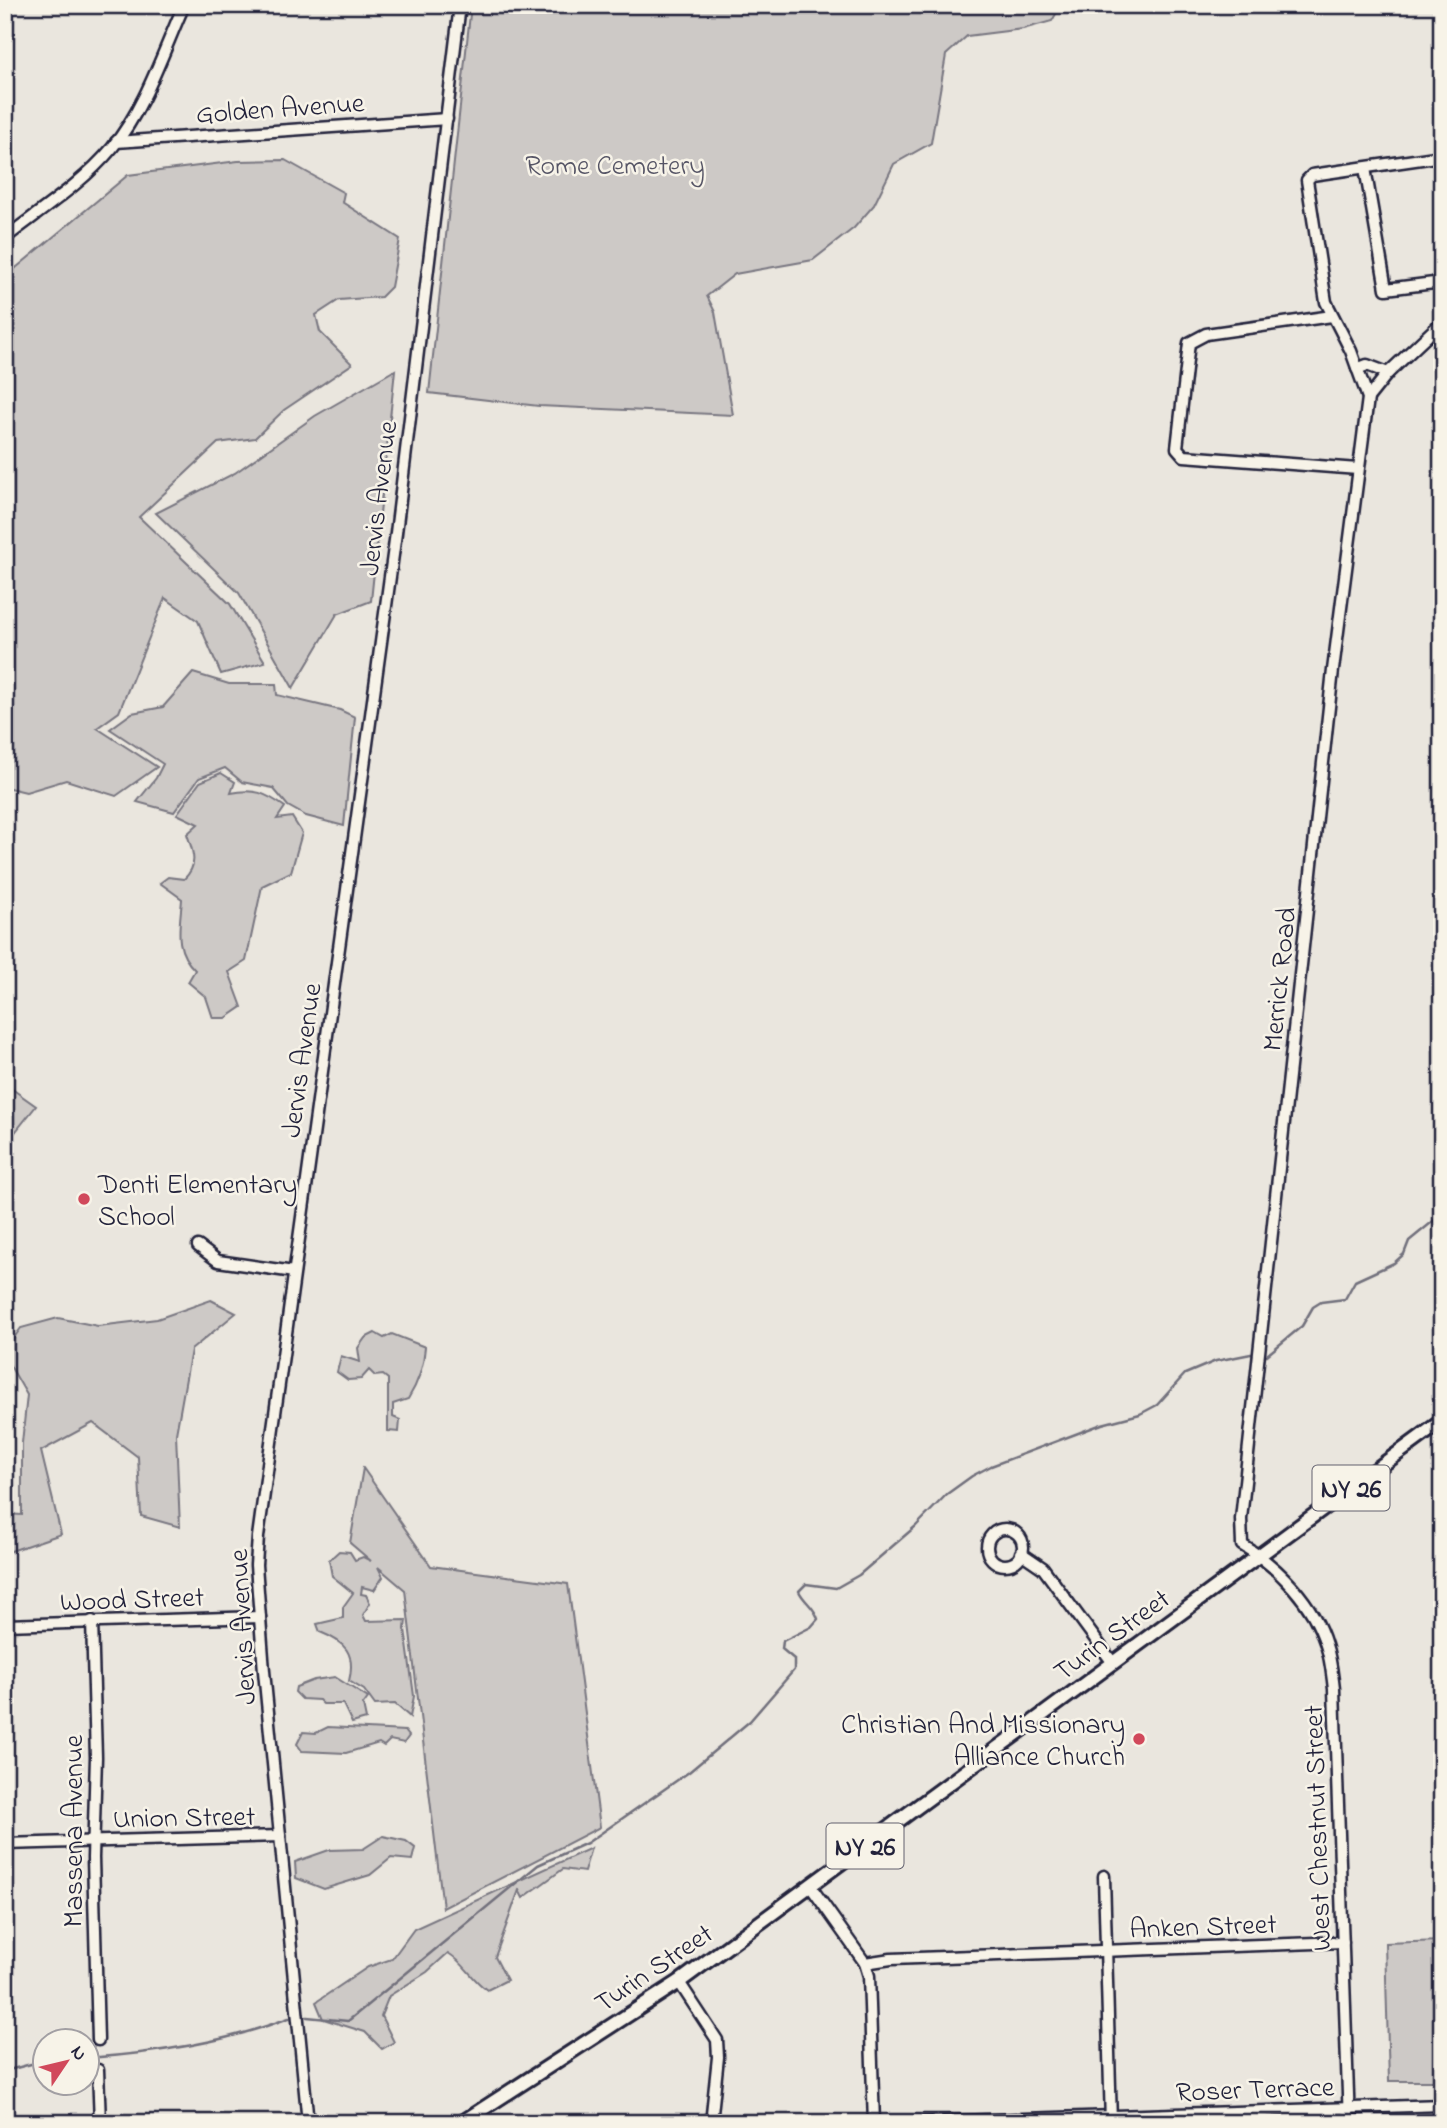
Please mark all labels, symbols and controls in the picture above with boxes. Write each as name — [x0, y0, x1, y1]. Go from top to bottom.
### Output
street label: Golden Avenue — [195, 84, 366, 137]
park label: Rome Cemetery — [525, 147, 705, 188]
street label: Jervis Avenue — [351, 418, 410, 578]
street label: Merrick Road — [1254, 905, 1309, 1053]
street label: Jervis Avenue — [272, 980, 335, 1140]
place label: Denti Elementary School — [97, 1166, 297, 1239]
marker: Denti Elementary School — [76, 1191, 92, 1207]
road number: NY 26 — [1312, 1466, 1390, 1511]
street label: Jervis Avenue — [220, 1548, 269, 1706]
street label: Wood Street — [59, 1578, 205, 1625]
street label: Turin Street — [1046, 1580, 1180, 1693]
street label: West Chestnut Street — [1295, 1704, 1344, 1952]
place label: Christian And Missionary Alliance Church — [841, 1706, 1125, 1779]
marker: Christian And Missionary Alliance Church — [1131, 1731, 1147, 1747]
street label: Massena Avenue — [55, 1734, 96, 1927]
street label: Union Street — [112, 1798, 256, 1841]
road number: NY 26 — [826, 1824, 903, 1868]
street label: Anken Street — [1129, 1905, 1277, 1952]
street label: Turin Street — [587, 1915, 723, 2025]
north arrow — [32, 2026, 102, 2096]
text: N — [63, 2041, 93, 2067]
street label: Roser Terrace — [1175, 2068, 1336, 2115]

